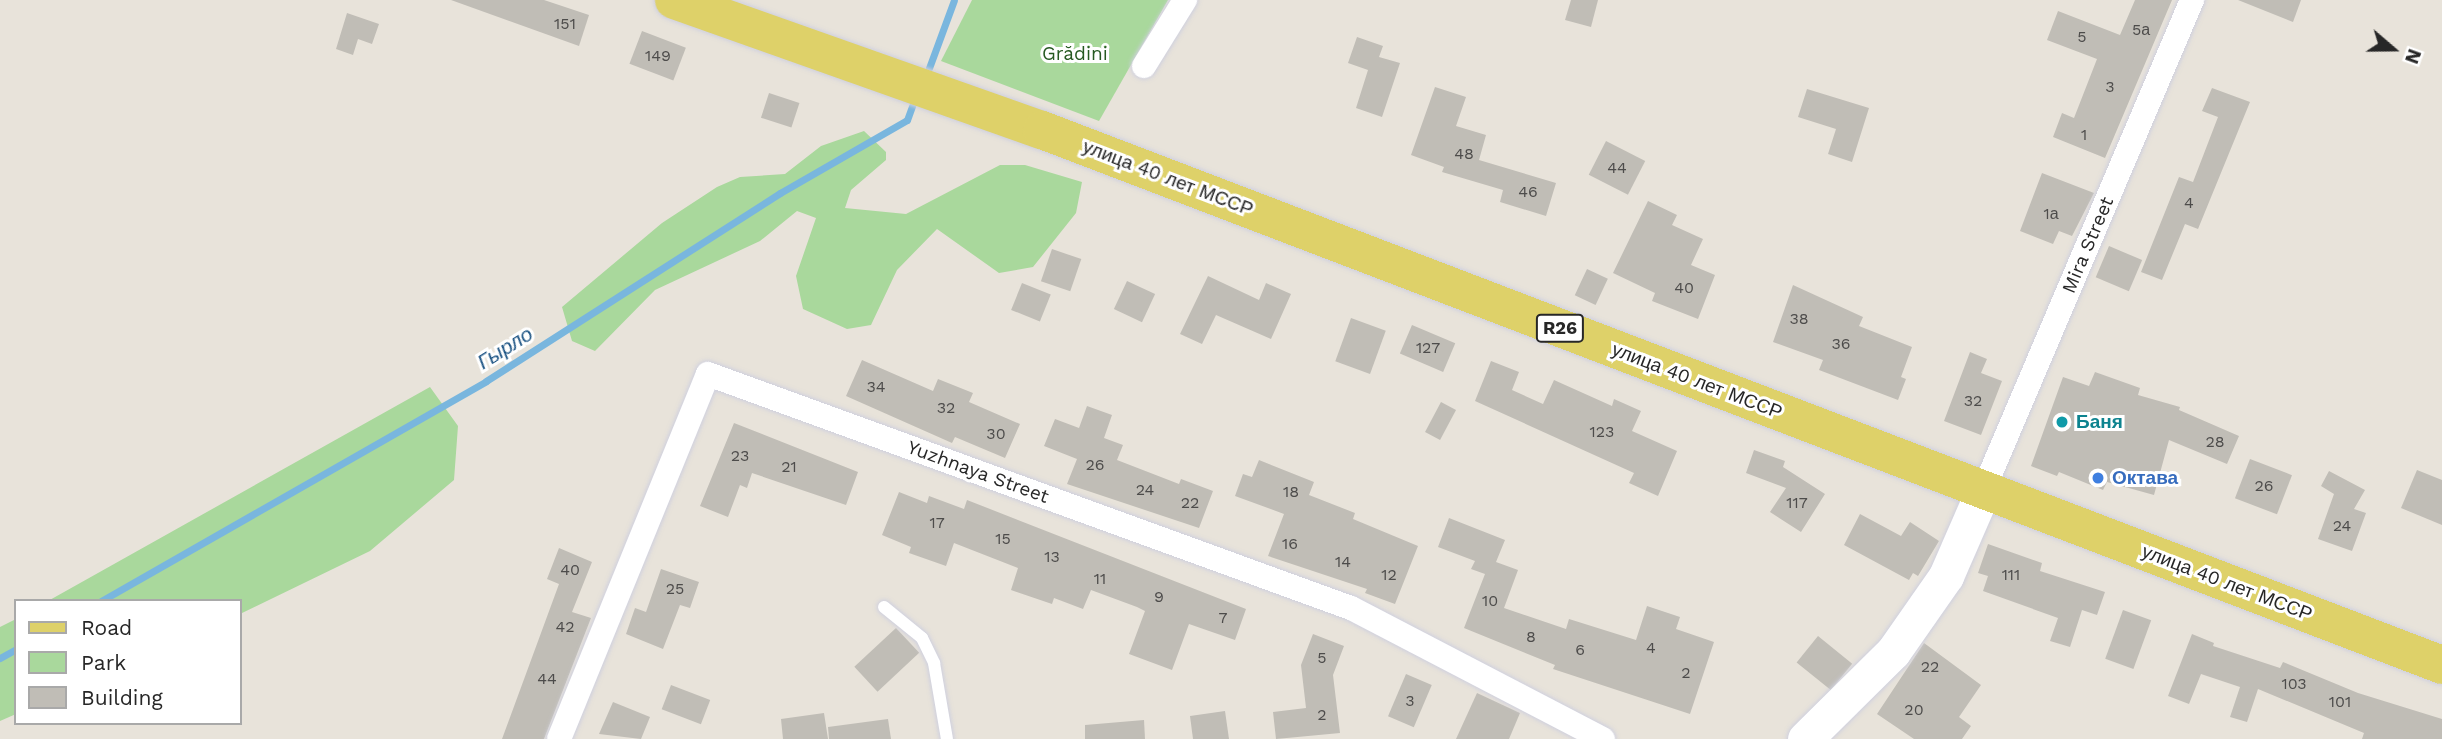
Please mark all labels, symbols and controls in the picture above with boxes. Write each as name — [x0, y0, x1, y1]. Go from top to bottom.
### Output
house number: 151 — [554, 14, 576, 34]
north arrow — [2358, 14, 2428, 84]
house number: 5а — [2132, 20, 2150, 40]
house number: 5 — [2077, 27, 2087, 47]
park label: Grădini — [1042, 43, 1108, 65]
house number: 149 — [645, 46, 671, 66]
text: N — [2400, 46, 2426, 67]
house number: 3 — [2105, 77, 2115, 97]
house number: 1 — [2081, 125, 2087, 145]
street label: улица 40 лет МССР — [1080, 135, 1256, 221]
house number: 48 — [1454, 144, 1474, 164]
house number: 44 — [1607, 158, 1627, 178]
house number: 46 — [1518, 182, 1538, 202]
street label: Mira Street — [2057, 193, 2119, 297]
house number: 4 — [2184, 193, 2194, 213]
house number: 1а — [2043, 204, 2059, 224]
house number: 40 — [1674, 278, 1694, 298]
house number: 38 — [1789, 309, 1809, 329]
road number: R26 — [1536, 314, 1584, 342]
water label: Гырло — [473, 321, 537, 375]
house number: 36 — [1831, 334, 1851, 354]
house number: 127 — [1416, 338, 1440, 358]
street label: улица 40 лет МССР — [1609, 338, 1785, 424]
house number: 34 — [866, 377, 886, 397]
house number: 32 — [1964, 391, 1982, 411]
house number: 32 — [937, 398, 955, 418]
place label: Баня — [2076, 411, 2123, 433]
marker: Баня — [2054, 414, 2070, 430]
house number: 123 — [1590, 422, 1614, 442]
house number: 30 — [986, 424, 1006, 444]
house number: 28 — [2205, 432, 2225, 452]
street label: Yuzhnaya Street — [904, 436, 1052, 508]
house number: 23 — [731, 446, 749, 466]
house number: 26 — [1085, 455, 1105, 475]
house number: 21 — [781, 457, 797, 477]
place label: Октава — [2112, 467, 2178, 489]
marker: Октава — [2090, 470, 2106, 486]
house number: 26 — [2254, 476, 2274, 496]
house number: 24 — [1136, 480, 1154, 500]
house number: 18 — [1283, 482, 1299, 502]
house number: 22 — [1181, 493, 1199, 513]
house number: 117 — [1786, 493, 1808, 513]
house number: 17 — [929, 513, 945, 533]
house number: 24 — [2333, 516, 2351, 536]
house number: 15 — [995, 529, 1011, 549]
house number: 16 — [1282, 534, 1298, 554]
street label: улица 40 лет МССР — [2139, 540, 2315, 626]
house number: 13 — [1044, 547, 1060, 567]
house number: 14 — [1335, 552, 1351, 572]
house number: 40 — [560, 560, 580, 580]
house number: 12 — [1381, 565, 1397, 585]
house number: 111 — [2002, 565, 2020, 585]
house number: 11 — [1094, 569, 1106, 589]
house number: 25 — [666, 579, 684, 599]
house number: 9 — [1154, 587, 1164, 607]
house number: 10 — [1482, 591, 1498, 611]
legend — [14, 599, 242, 725]
house number: 7 — [1219, 608, 1227, 628]
text: Road — [81, 615, 132, 640]
house number: 42 — [555, 617, 575, 637]
house number: 8 — [1526, 627, 1536, 647]
house number: 4 — [1646, 638, 1656, 658]
house number: 6 — [1575, 640, 1585, 660]
house number: 5 — [1317, 648, 1327, 668]
text: Park — [81, 650, 126, 675]
house number: 22 — [1921, 657, 1939, 677]
house number: 2 — [1681, 663, 1691, 683]
house number: 44 — [537, 669, 557, 689]
house number: 103 — [2281, 674, 2307, 694]
text: Building — [81, 685, 163, 710]
house number: 3 — [1405, 691, 1415, 711]
house number: 101 — [2329, 692, 2351, 712]
house number: 20 — [1904, 700, 1924, 720]
house number: 2 — [1317, 705, 1327, 725]

